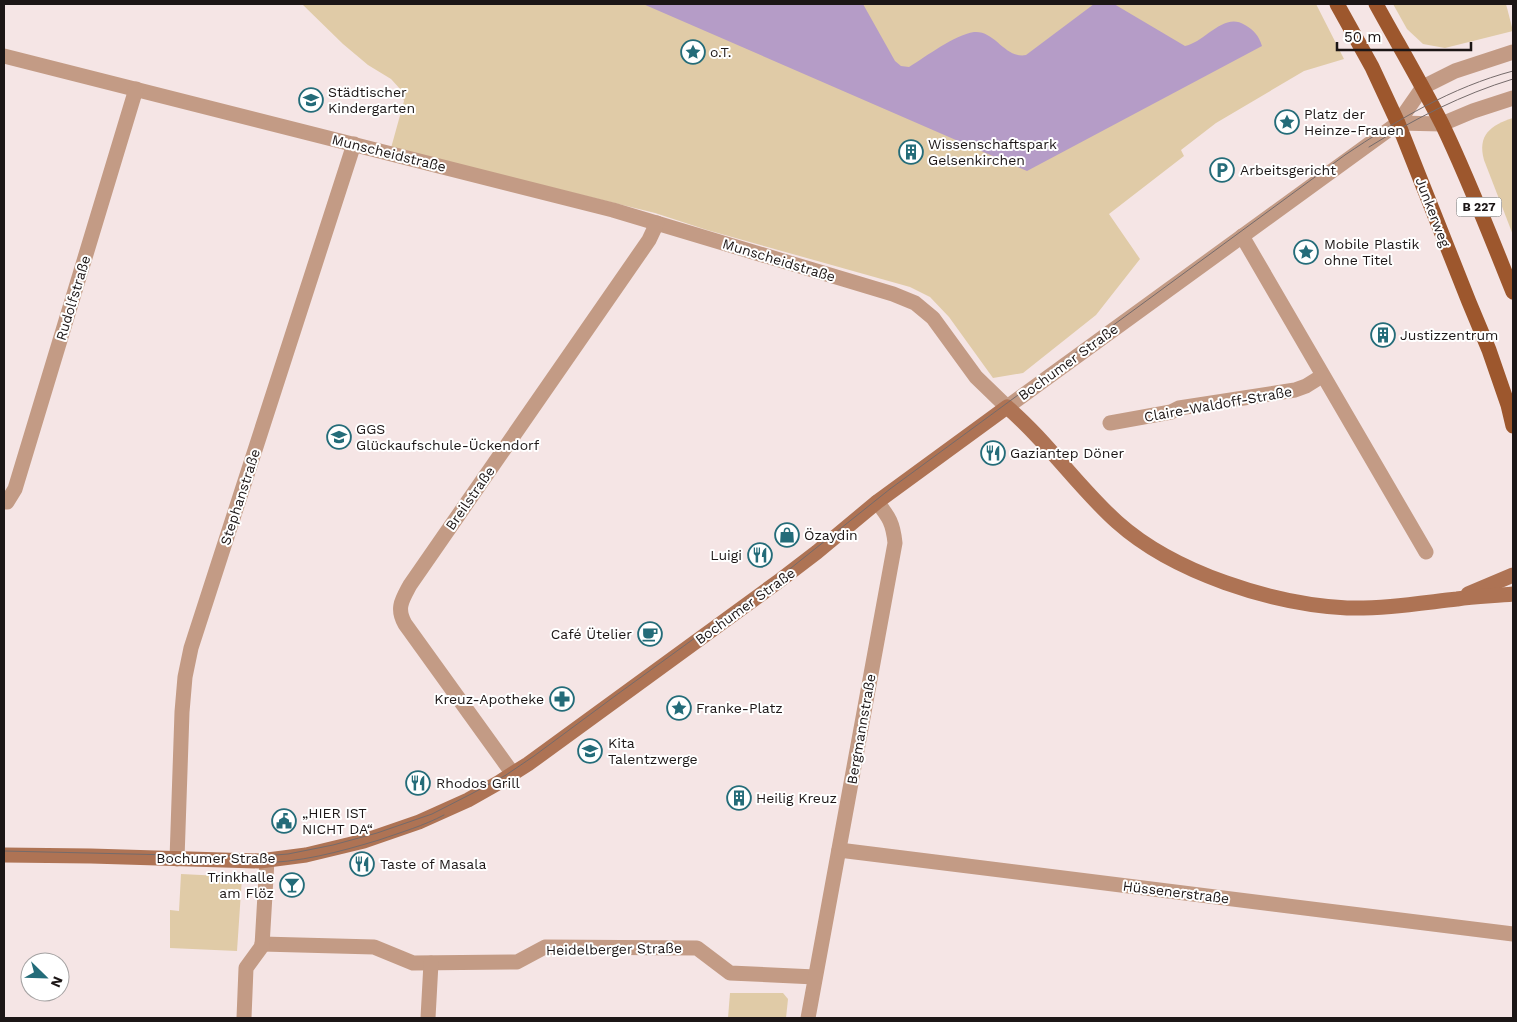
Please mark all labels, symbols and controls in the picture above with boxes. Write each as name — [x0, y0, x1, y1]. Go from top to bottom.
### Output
scale bar — [1337, 20, 1471, 52]
text: 50 m — [1344, 28, 1381, 46]
place icon: o.T. — [680, 39, 706, 65]
place label: o.T. — [710, 44, 731, 60]
place label: Städtischer Kindergarten — [328, 84, 415, 116]
school or university icon: Städtischer Kindergarten — [298, 87, 324, 113]
place label: Platz der Heinze-Frauen — [1304, 106, 1404, 138]
place icon: Platz der Heinze-Frauen — [1274, 109, 1300, 135]
street label: Munscheidstraße — [330, 131, 448, 175]
place label: Wissenschaftspark Gelsenkirchen — [928, 136, 1057, 168]
building icon: Wissenschaftspark Gelsenkirchen — [898, 139, 924, 165]
parking icon: Arbeitsgericht — [1209, 157, 1235, 183]
place label: Arbeitsgericht — [1240, 162, 1336, 178]
street label: Junkerweg — [1412, 175, 1454, 250]
road number: B 227 — [1456, 198, 1502, 216]
street label: Munscheidstraße — [721, 235, 837, 285]
place label: Mobile Plastik ohne Titel — [1324, 236, 1420, 268]
place icon: Mobile Plastik ohne Titel — [1293, 239, 1319, 265]
street label: Rudolfstraße — [52, 254, 94, 342]
street label: Bochumer Straße — [1015, 320, 1121, 404]
building icon: Justizzentrum — [1370, 322, 1396, 348]
place label: Justizzentrum — [1400, 327, 1498, 343]
street label: Claire-Waldoff-Straße — [1143, 383, 1293, 425]
place label: GGS Glückaufschule-Ückendorf — [356, 421, 540, 453]
school or university icon: GGS Glückaufschule-Ückendorf — [326, 424, 352, 450]
restaurant icon: Gaziantep Döner — [980, 440, 1006, 466]
place label: Gaziantep Döner — [1010, 445, 1124, 461]
street label: Stephanstraße — [217, 447, 263, 547]
street label: Breilstraße — [442, 463, 498, 533]
shop icon: Özaydin — [774, 522, 800, 548]
place label: Özaydin — [804, 527, 858, 543]
restaurant icon: Luigi — [747, 542, 773, 568]
place label: Luigi — [710, 547, 742, 563]
street label: Bochumer Straße — [692, 564, 798, 648]
cafe icon: Café Ütelier — [637, 621, 663, 647]
place label: Café Ütelier — [551, 626, 632, 642]
street label: Bergmannstraße — [843, 672, 879, 786]
pharmacy icon: Kreuz-Apotheke — [549, 686, 575, 712]
place label: Kreuz-Apotheke — [434, 691, 544, 707]
place icon: Franke-Platz — [666, 695, 692, 721]
place label: Franke-Platz — [696, 700, 783, 716]
place label: Kita Talentzwerge — [608, 735, 698, 767]
school or university icon: Kita Talentzwerge — [577, 738, 603, 764]
restaurant icon: Rhodos Grill — [405, 770, 431, 796]
place label: Rhodos Grill — [436, 775, 520, 791]
building icon: Heilig Kreuz — [726, 785, 752, 811]
place label: Heilig Kreuz — [756, 790, 837, 806]
place label: „HIER IST NICHT DA“ — [302, 805, 373, 837]
public building icon: „HIER IST NICHT DA“ — [271, 808, 297, 834]
street label: Bochumer Straße — [156, 850, 276, 866]
restaurant icon: Taste of Masala — [349, 851, 375, 877]
place label: Taste of Masala — [380, 856, 486, 872]
place label: Trinkhalle am Flöz — [207, 869, 274, 901]
bar icon: Trinkhalle am Flöz — [279, 872, 305, 898]
street label: Hüssenerstraße — [1122, 878, 1230, 906]
street label: Heidelberger Straße — [546, 940, 682, 958]
north arrow — [20, 952, 70, 1002]
text: N — [48, 974, 66, 990]

